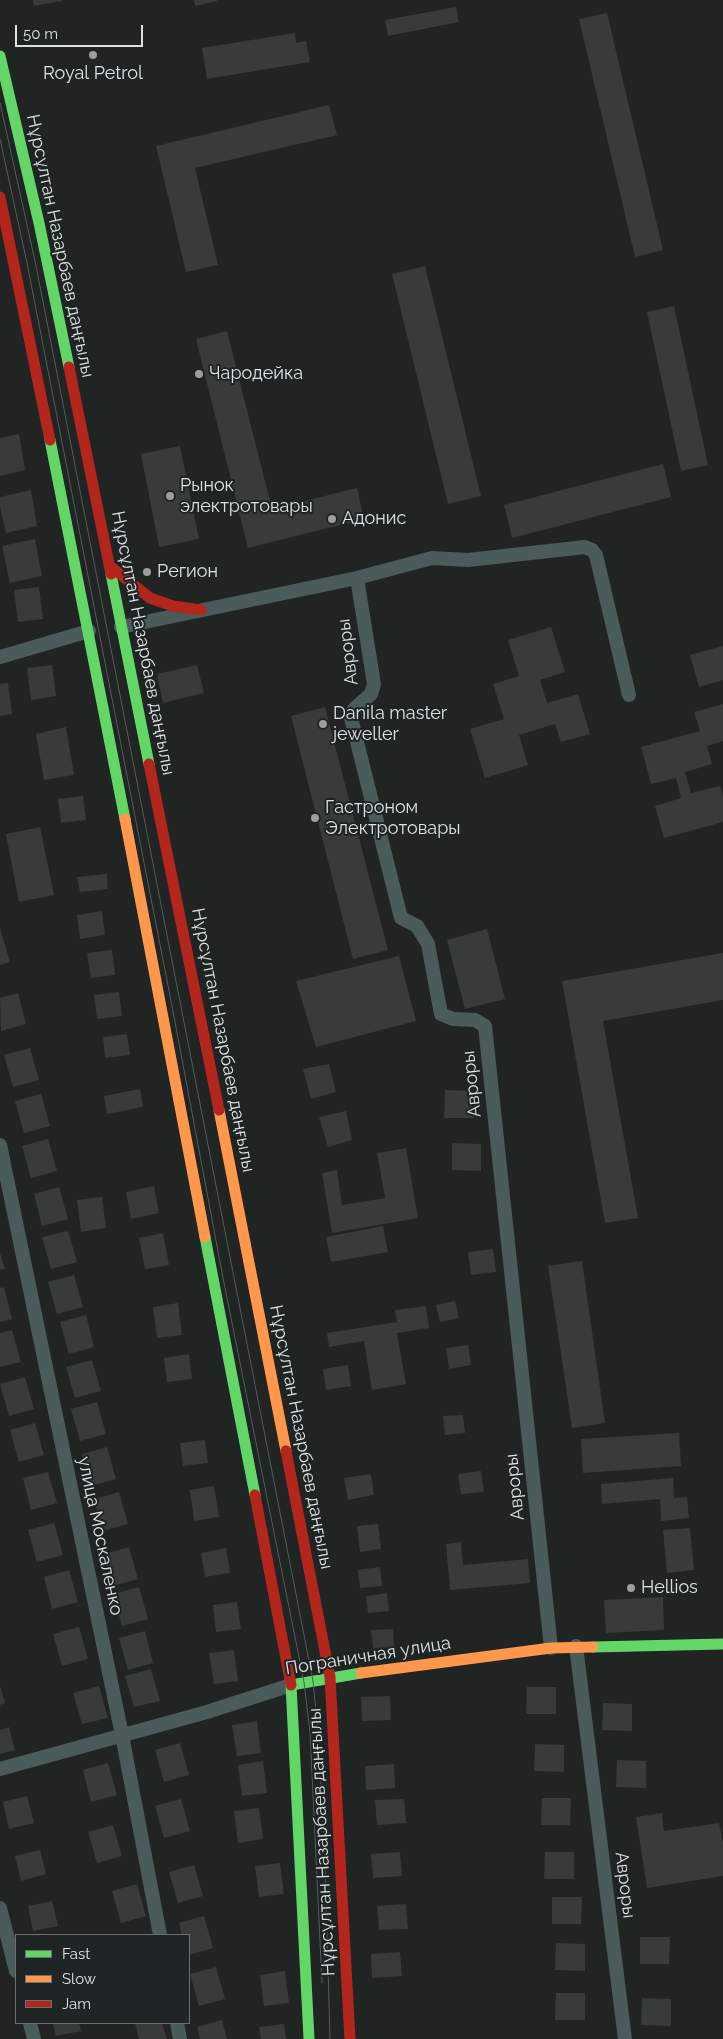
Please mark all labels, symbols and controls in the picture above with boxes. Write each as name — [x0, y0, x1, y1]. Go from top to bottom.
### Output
scale bar — [18, 15, 145, 47]
text: 50 m — [23, 25, 58, 43]
marker: Royal Petrol — [87, 49, 99, 61]
place label: Royal Petrol — [43, 63, 143, 85]
street label: Нұрсұлтан Назарбаев даңғылы — [22, 112, 98, 380]
place label: Чародейка — [209, 363, 303, 385]
marker: Чародейка — [193, 368, 205, 380]
place label: Рынок электротовары — [180, 475, 313, 518]
marker: Рынок электротовары — [164, 490, 176, 502]
place label: Адонис — [342, 508, 406, 530]
street label: Нұрсұлтан Назарбаев даңғылы — [107, 509, 179, 777]
marker: Адонис — [326, 513, 338, 525]
place label: Регион — [157, 561, 218, 583]
marker: Регион — [141, 566, 153, 578]
street label: Авроры — [333, 617, 363, 687]
place label: Danila master jeweller — [333, 703, 447, 746]
marker: Danila master jeweller — [317, 718, 329, 730]
place label: Гастроном Электротовары — [325, 797, 460, 840]
marker: Гастроном Электротовары — [309, 812, 321, 824]
street label: Нұрсұлтан Назарбаев даңғылы — [187, 906, 259, 1174]
street label: Авроры — [458, 1050, 486, 1118]
street label: Нұрсұлтан Назарбаев даңғылы — [265, 1303, 337, 1571]
street label: Авроры — [501, 1453, 529, 1521]
street label: улица Москаленко — [73, 1455, 127, 1617]
place label: Hellios — [641, 1577, 698, 1599]
marker: Hellios — [625, 1582, 637, 1594]
street label: Пограничная улица — [284, 1632, 452, 1680]
street label: Нұрсұлтан Назарбаев даңғылы — [304, 1707, 340, 1977]
street label: Авроры — [610, 1850, 640, 1920]
legend — [15, 1934, 190, 2024]
text: Fast — [62, 1945, 90, 1963]
text: Slow — [62, 1970, 96, 1988]
text: Jam — [62, 1995, 91, 2013]

